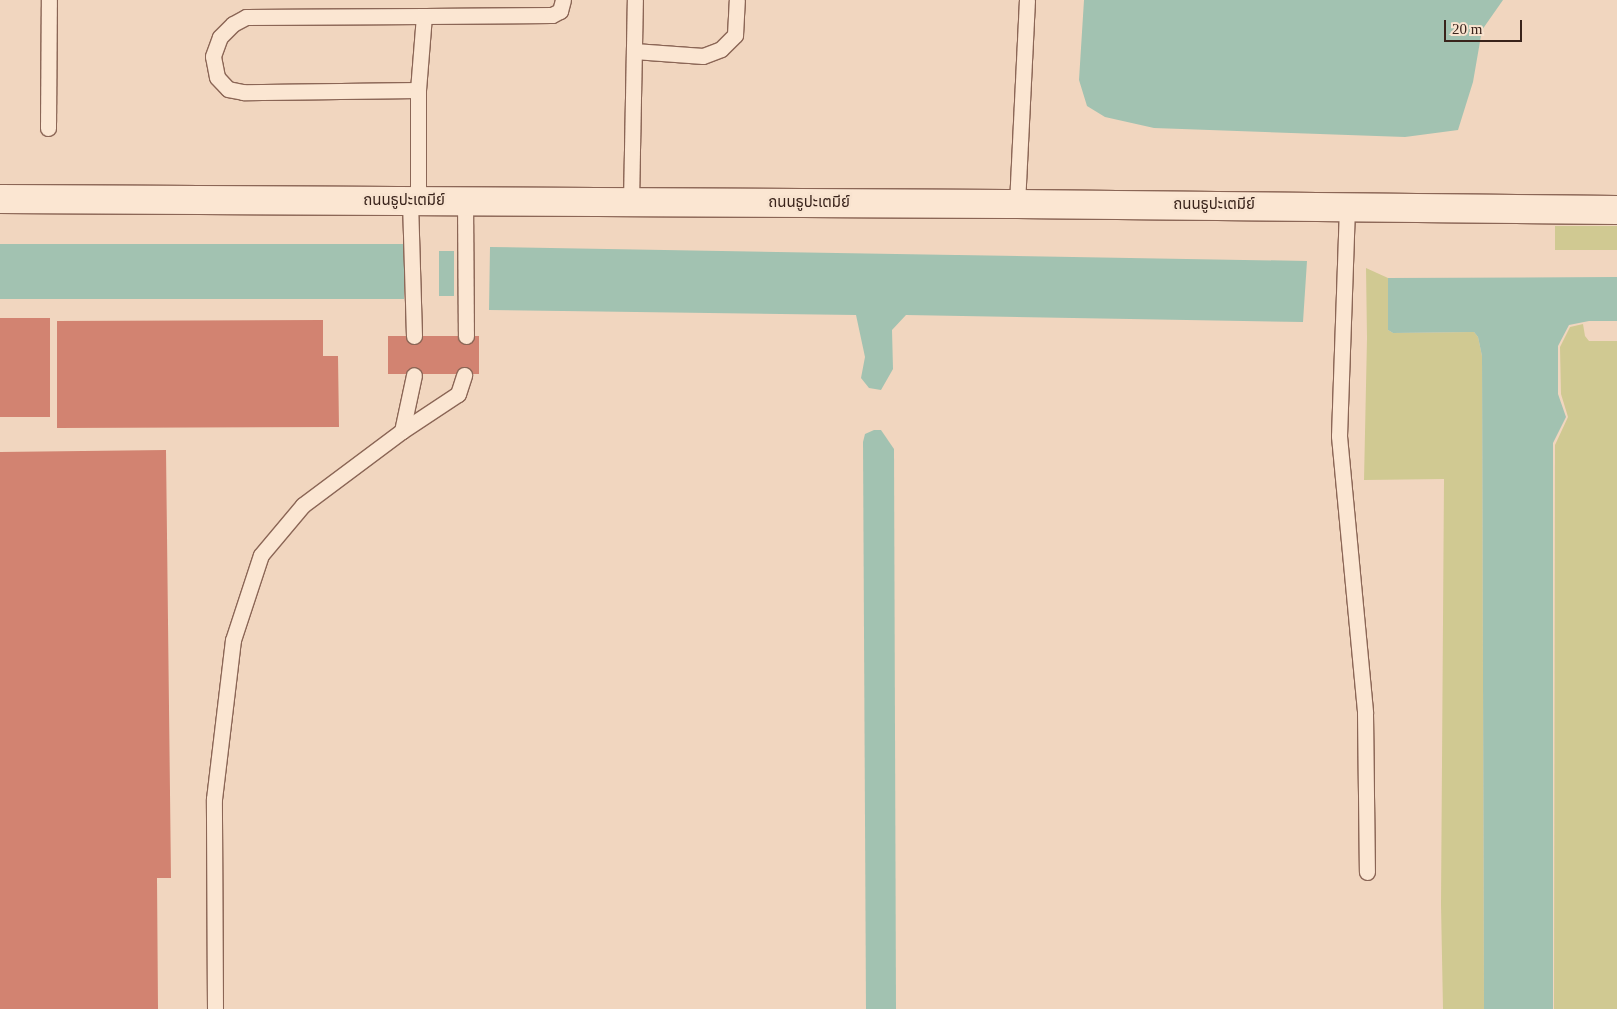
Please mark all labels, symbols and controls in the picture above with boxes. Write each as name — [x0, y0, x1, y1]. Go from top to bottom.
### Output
scale bar — [1447, 10, 1524, 42]
text: 20 m — [1452, 21, 1482, 37]
street label: ถนนธูปะเตมีย์ — [363, 192, 445, 210]
street label: ถนนธูปะเตมีย์ — [768, 194, 850, 212]
street label: ถนนธูปะเตมีย์ — [1173, 196, 1255, 214]

